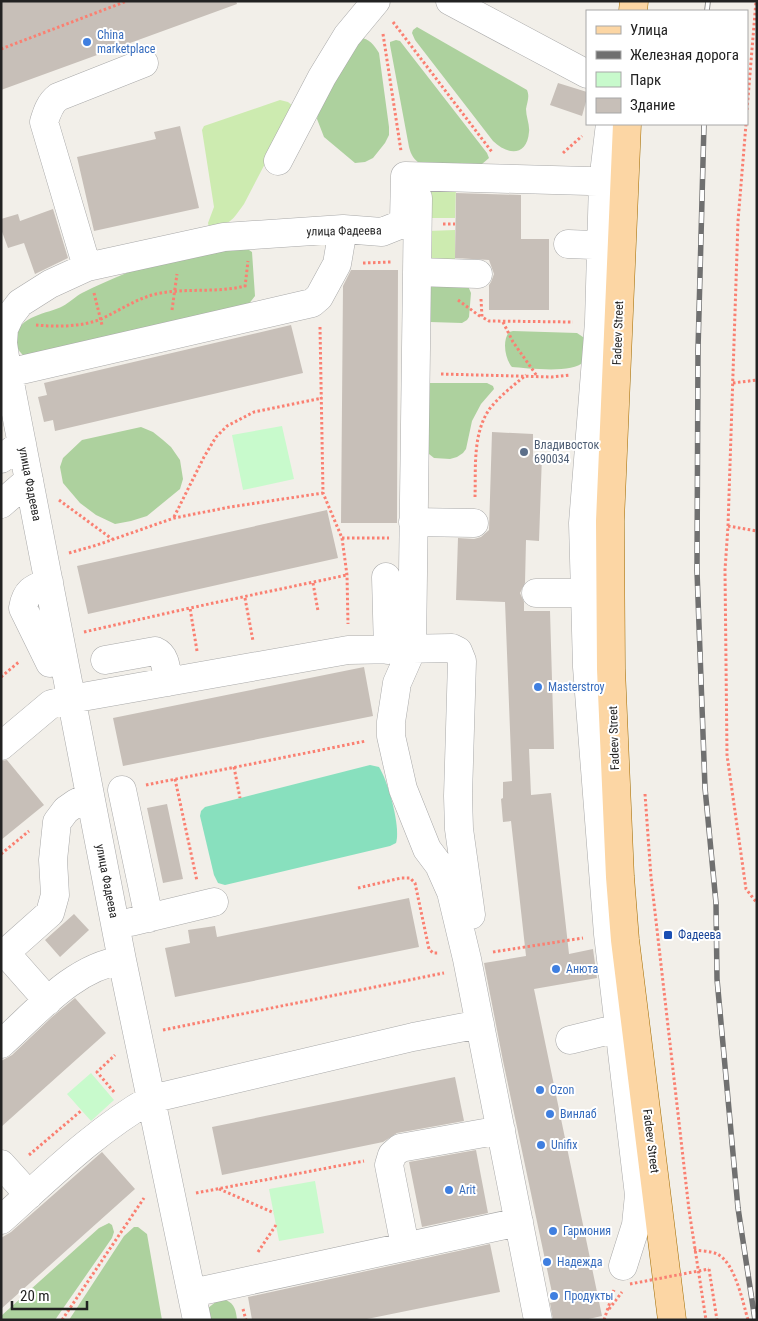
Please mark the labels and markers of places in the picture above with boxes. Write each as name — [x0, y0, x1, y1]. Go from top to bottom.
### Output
place label: China marketplace — [97, 28, 156, 56]
marker: China marketplace — [81, 36, 93, 48]
place label: Владивосток 690034 — [534, 438, 599, 466]
marker: Владивосток 690034 — [518, 446, 530, 458]
place label: Masterstroy — [548, 680, 605, 694]
marker: Masterstroy — [532, 681, 544, 693]
place label: Фадеева — [678, 928, 722, 942]
marker: Фадеева — [662, 929, 674, 941]
place label: Анюта — [566, 962, 599, 976]
marker: Анюта — [550, 963, 562, 975]
place label: Ozon — [550, 1083, 574, 1097]
marker: Ozon — [534, 1084, 546, 1096]
place label: Винлаб — [560, 1107, 597, 1121]
marker: Винлаб — [544, 1108, 556, 1120]
place label: Unifix — [551, 1138, 577, 1152]
marker: Unifix — [535, 1139, 547, 1151]
place label: Arit — [459, 1183, 476, 1197]
marker: Arit — [443, 1184, 455, 1196]
place label: Гармония — [563, 1224, 611, 1238]
marker: Гармония — [547, 1225, 559, 1237]
place label: Надежда — [557, 1255, 603, 1269]
marker: Надежда — [541, 1256, 553, 1268]
place label: Продукты — [564, 1289, 613, 1303]
marker: Продукты — [548, 1290, 560, 1302]

